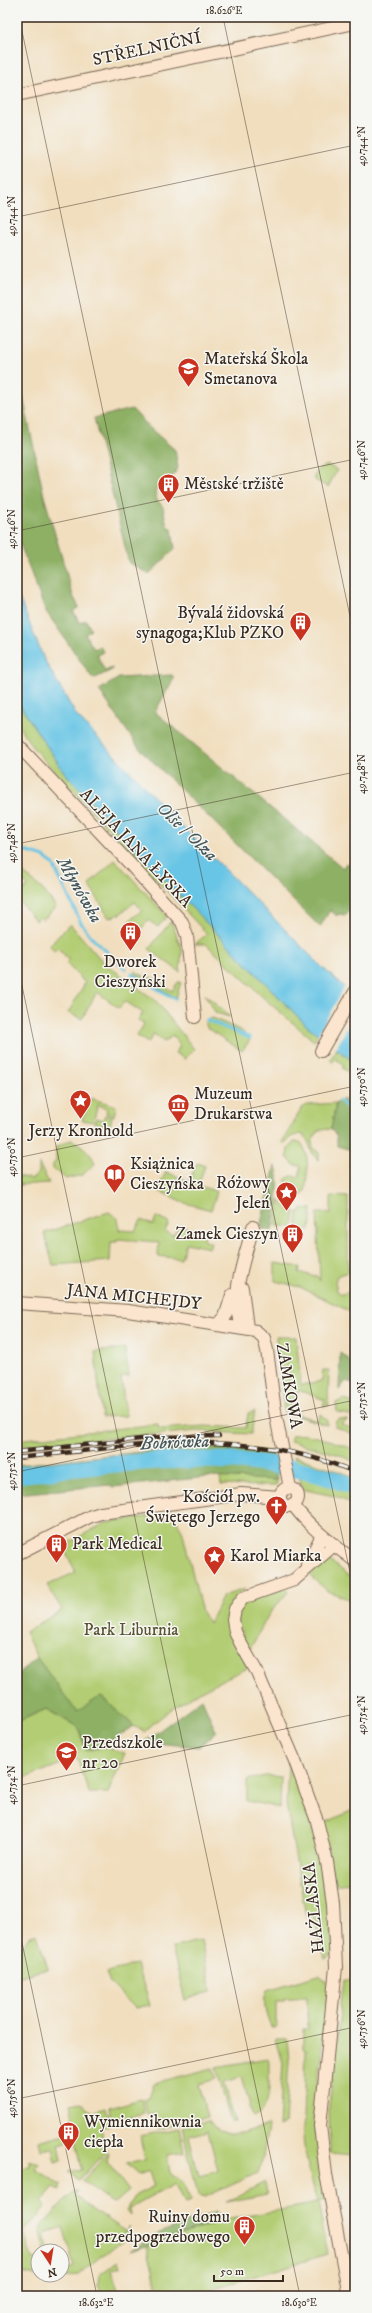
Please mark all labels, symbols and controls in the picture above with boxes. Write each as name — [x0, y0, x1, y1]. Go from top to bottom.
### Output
text: 18.626°E — [206, 5, 242, 17]
street label: STŘELNIČNÍ — [90, 26, 204, 71]
text: 49.744°N — [356, 126, 368, 166]
text: 49.744°N — [6, 196, 18, 236]
place label: Mateřská Škola Smetanova — [204, 347, 309, 390]
school or university icon: Mateřská Škola Smetanova — [175, 356, 201, 389]
text: 49.746°N — [356, 440, 368, 480]
building icon: Městské tržiště — [155, 471, 181, 504]
place label: Městské tržiště — [184, 473, 284, 495]
text: 49.746°N — [6, 509, 18, 549]
place label: Bývalá židovská synagoga;Klub PZKO — [136, 602, 285, 644]
building icon: Bývalá židovská synagoga;Klub PZKO — [287, 610, 313, 643]
text: 49.748°N — [356, 754, 368, 794]
street label: ALEJA JANA ŁYSKA — [75, 784, 197, 913]
water label: Olše / Olza — [152, 798, 222, 866]
text: 49.748°N — [6, 823, 18, 863]
water label: Młynówka — [50, 851, 107, 927]
building icon: Dworek Cieszyński — [117, 919, 143, 952]
place label: Dworek Cieszyński — [94, 951, 166, 993]
text: 49.750°N — [356, 1067, 368, 1107]
place label: Muzeum Drukarstwa — [194, 1083, 273, 1125]
place icon: Jerzy Kronhold — [68, 1088, 94, 1121]
museum icon: Muzeum Drukarstwa — [165, 1091, 191, 1124]
place label: Jerzy Kronhold — [27, 1120, 134, 1142]
text: 49.750°N — [6, 1137, 18, 1177]
place label: Książnica Cieszyńska — [130, 1153, 205, 1195]
library icon: Książnica Cieszyńska — [102, 1161, 128, 1194]
place label: Różowy Jeleń — [216, 1172, 271, 1214]
place icon: Różowy Jeleń — [273, 1180, 299, 1213]
building icon: Zamek Cieszyn — [280, 1221, 306, 1254]
place label: Zamek Cieszyn — [175, 1223, 278, 1245]
street label: JANA MICHEJDY — [64, 1279, 203, 1315]
street label: ZAMKOWA — [271, 1341, 307, 1431]
text: 49.752°N — [356, 1381, 368, 1421]
water label: Bobrówka — [139, 1431, 210, 1455]
text: 49.752°N — [6, 1451, 18, 1491]
place label: Kościół pw. Świętego Jerzego — [145, 1486, 260, 1528]
church icon: Kościół pw. Świętego Jerzego — [263, 1494, 289, 1527]
building icon: Park Medical — [43, 1531, 69, 1564]
place label: Park Medical — [72, 1533, 162, 1555]
place icon: Karol Miarka — [201, 1543, 227, 1576]
place label: Karol Miarka — [230, 1545, 322, 1567]
park label: Park Liburnia — [83, 1619, 179, 1641]
text: 49.754°N — [356, 1695, 368, 1735]
place label: Przedszkole nr 20 — [82, 1732, 163, 1774]
school or university icon: Przedszkole nr 20 — [54, 1740, 80, 1773]
text: 49.754°N — [6, 1765, 18, 1805]
street label: HAŻLASKA — [298, 1861, 330, 1954]
text: 49.756°N — [356, 2009, 368, 2049]
text: 49.756°N — [6, 2078, 18, 2118]
place label: Wymiennikownia ciepła — [83, 2111, 202, 2153]
building icon: Wymiennikownia ciepła — [56, 2119, 82, 2152]
place label: Ruiny domu przedpogrzebowego — [95, 2206, 230, 2248]
building icon: Ruiny domu przedpogrzebowego — [232, 2214, 258, 2247]
north arrow — [30, 2243, 70, 2283]
scale bar — [214, 2257, 283, 2283]
text: N — [46, 2264, 58, 2280]
text: 50 m — [220, 2264, 244, 2279]
text: 18.632°E — [78, 2297, 114, 2309]
text: 18.630°E — [281, 2297, 317, 2309]

